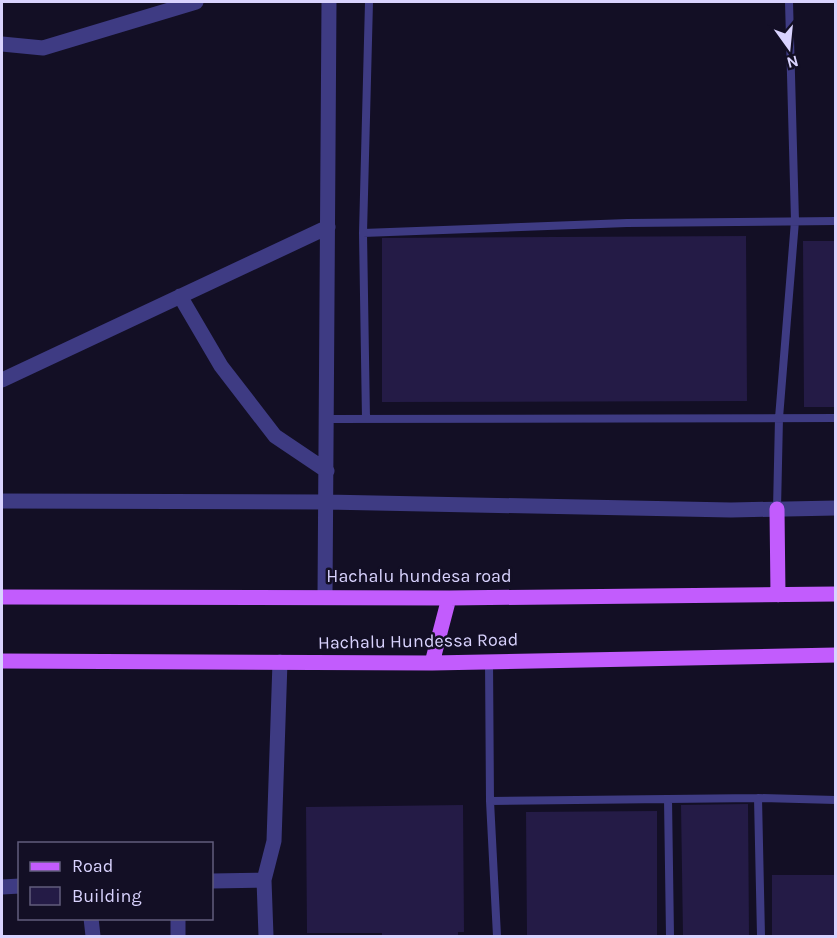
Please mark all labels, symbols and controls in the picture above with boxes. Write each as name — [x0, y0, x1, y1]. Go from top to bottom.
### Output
north arrow — [759, 18, 819, 78]
text: N — [785, 51, 801, 73]
street label: Hachalu hundesa road — [326, 565, 512, 587]
street label: Hachalu Hundessa Road — [318, 628, 518, 654]
legend — [18, 842, 213, 920]
text: Road — [72, 855, 113, 877]
text: Building — [72, 885, 142, 907]

